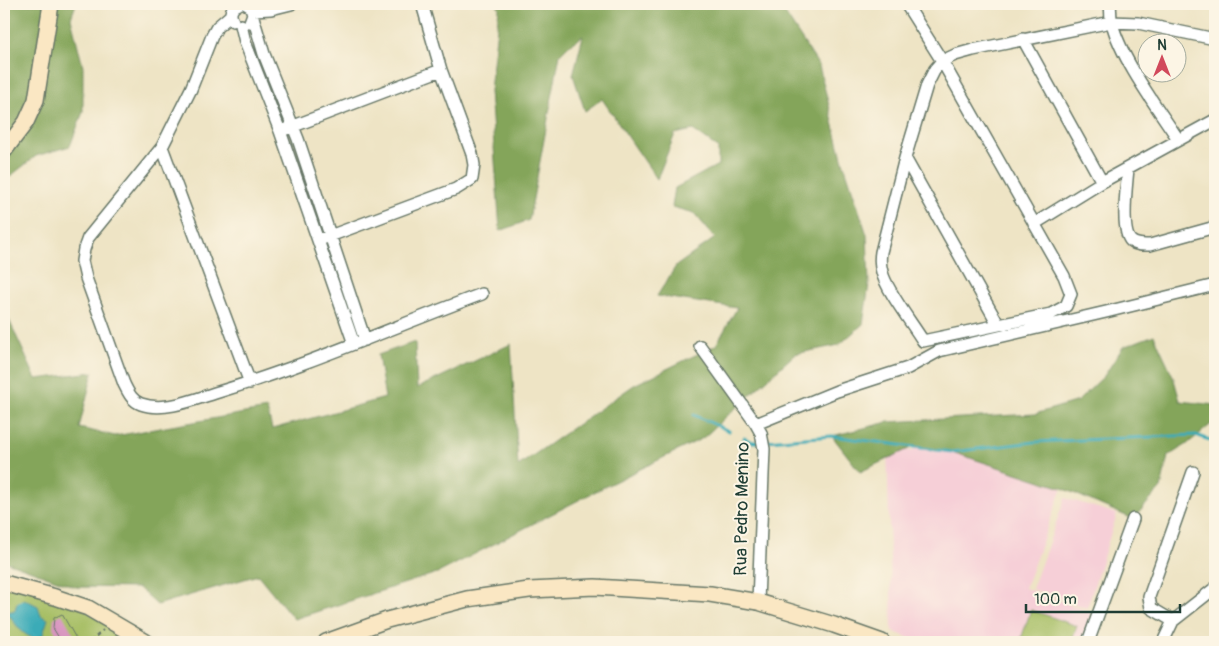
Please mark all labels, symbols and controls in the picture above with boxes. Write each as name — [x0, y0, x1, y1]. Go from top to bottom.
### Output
north arrow — [1136, 32, 1186, 82]
text: N — [1157, 37, 1167, 54]
street label: Rua Pedro Menino — [729, 442, 755, 576]
scale bar — [1026, 581, 1180, 613]
text: 100 m — [1034, 590, 1077, 609]

